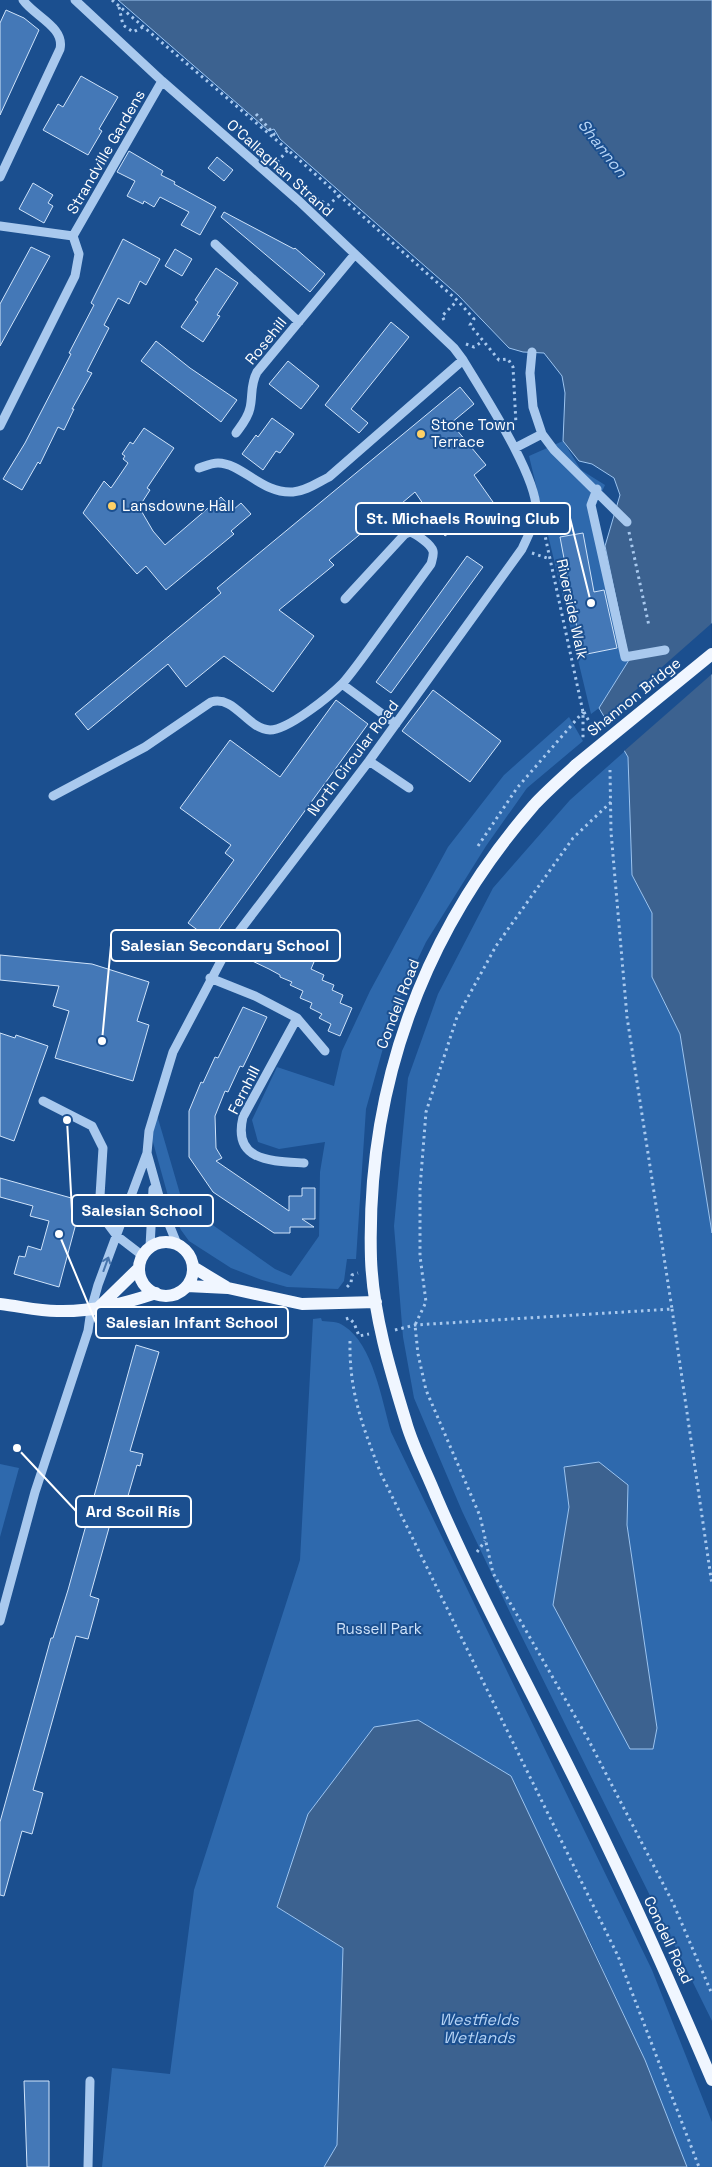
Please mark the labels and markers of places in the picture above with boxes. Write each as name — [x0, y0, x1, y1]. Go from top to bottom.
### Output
place label: Stone Town Terrace — [431, 415, 515, 451]
marker: Stone Town Terrace — [415, 428, 427, 440]
place label: Lansdowne Hall — [122, 496, 234, 515]
marker: Lansdowne Hall — [106, 500, 118, 512]
callout: St. Michaels Rowing Club — [356, 503, 570, 534]
callout: Salesian Secondary School — [111, 930, 340, 961]
callout: Salesian School — [72, 1195, 213, 1226]
callout: Salesian Infant School — [96, 1307, 288, 1338]
callout: Ard Scoil Rís — [76, 1496, 191, 1527]

